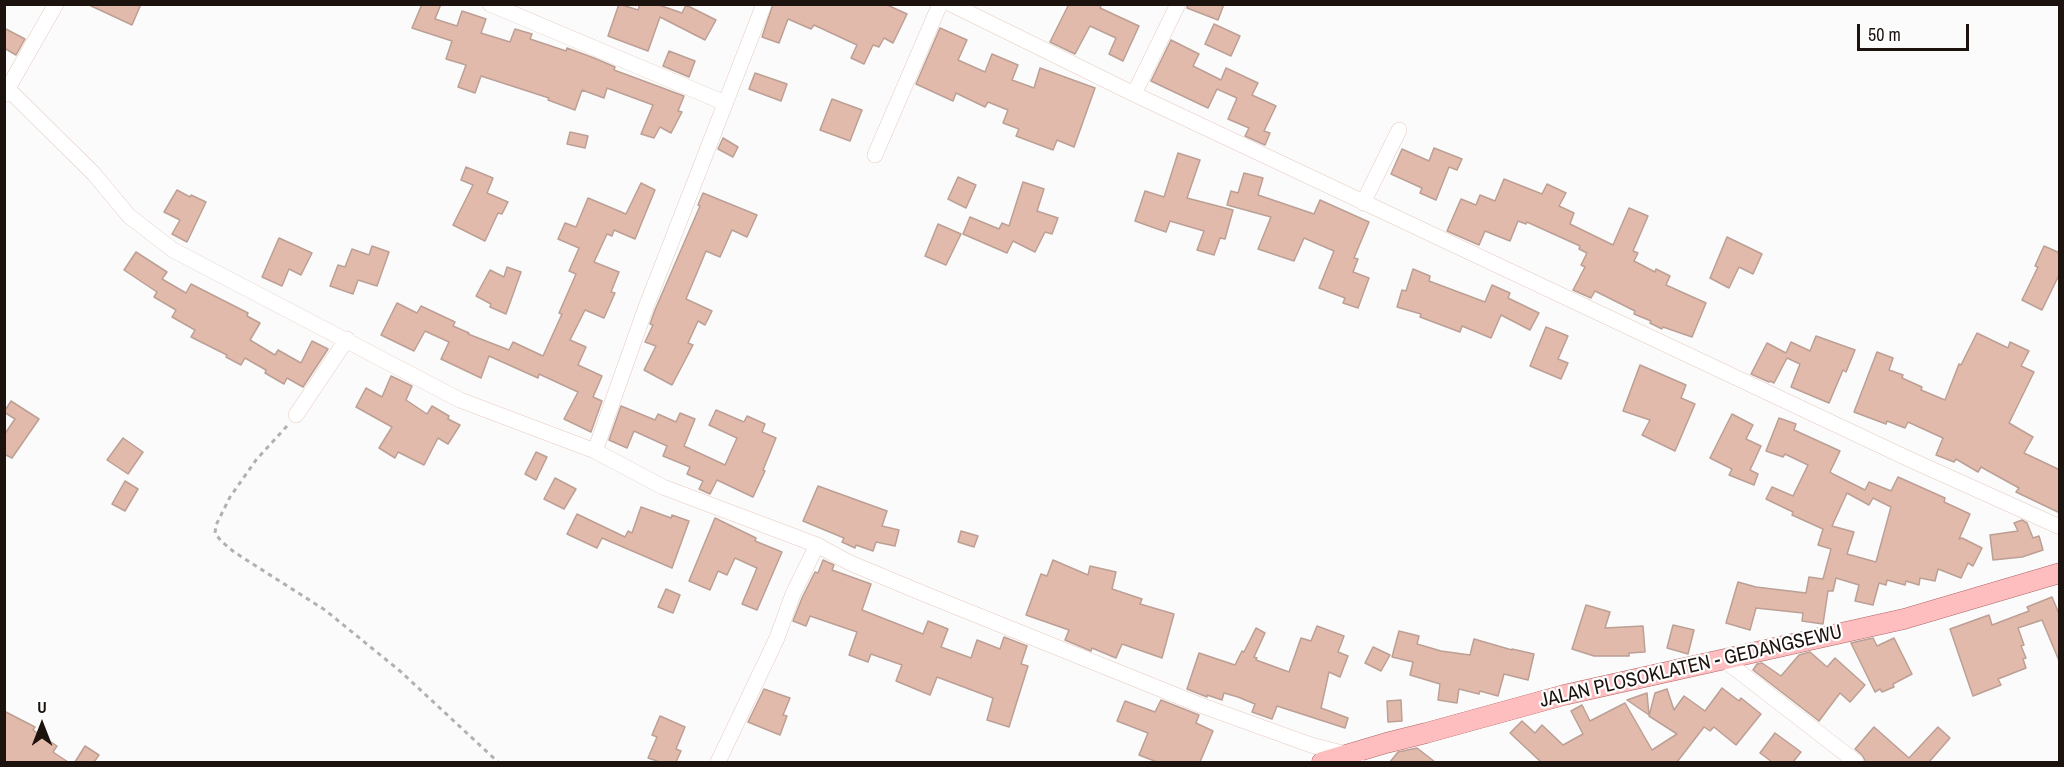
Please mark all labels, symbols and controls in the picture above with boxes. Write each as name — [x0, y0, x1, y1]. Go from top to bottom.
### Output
scale bar — [1860, 12, 1972, 50]
text: 50 m — [1868, 22, 1901, 47]
street label: JALAN PLOSOKLATEN - GEDANGSEWU — [1537, 620, 1845, 714]
north arrow — [12, 695, 72, 755]
text: U — [37, 696, 47, 718]

